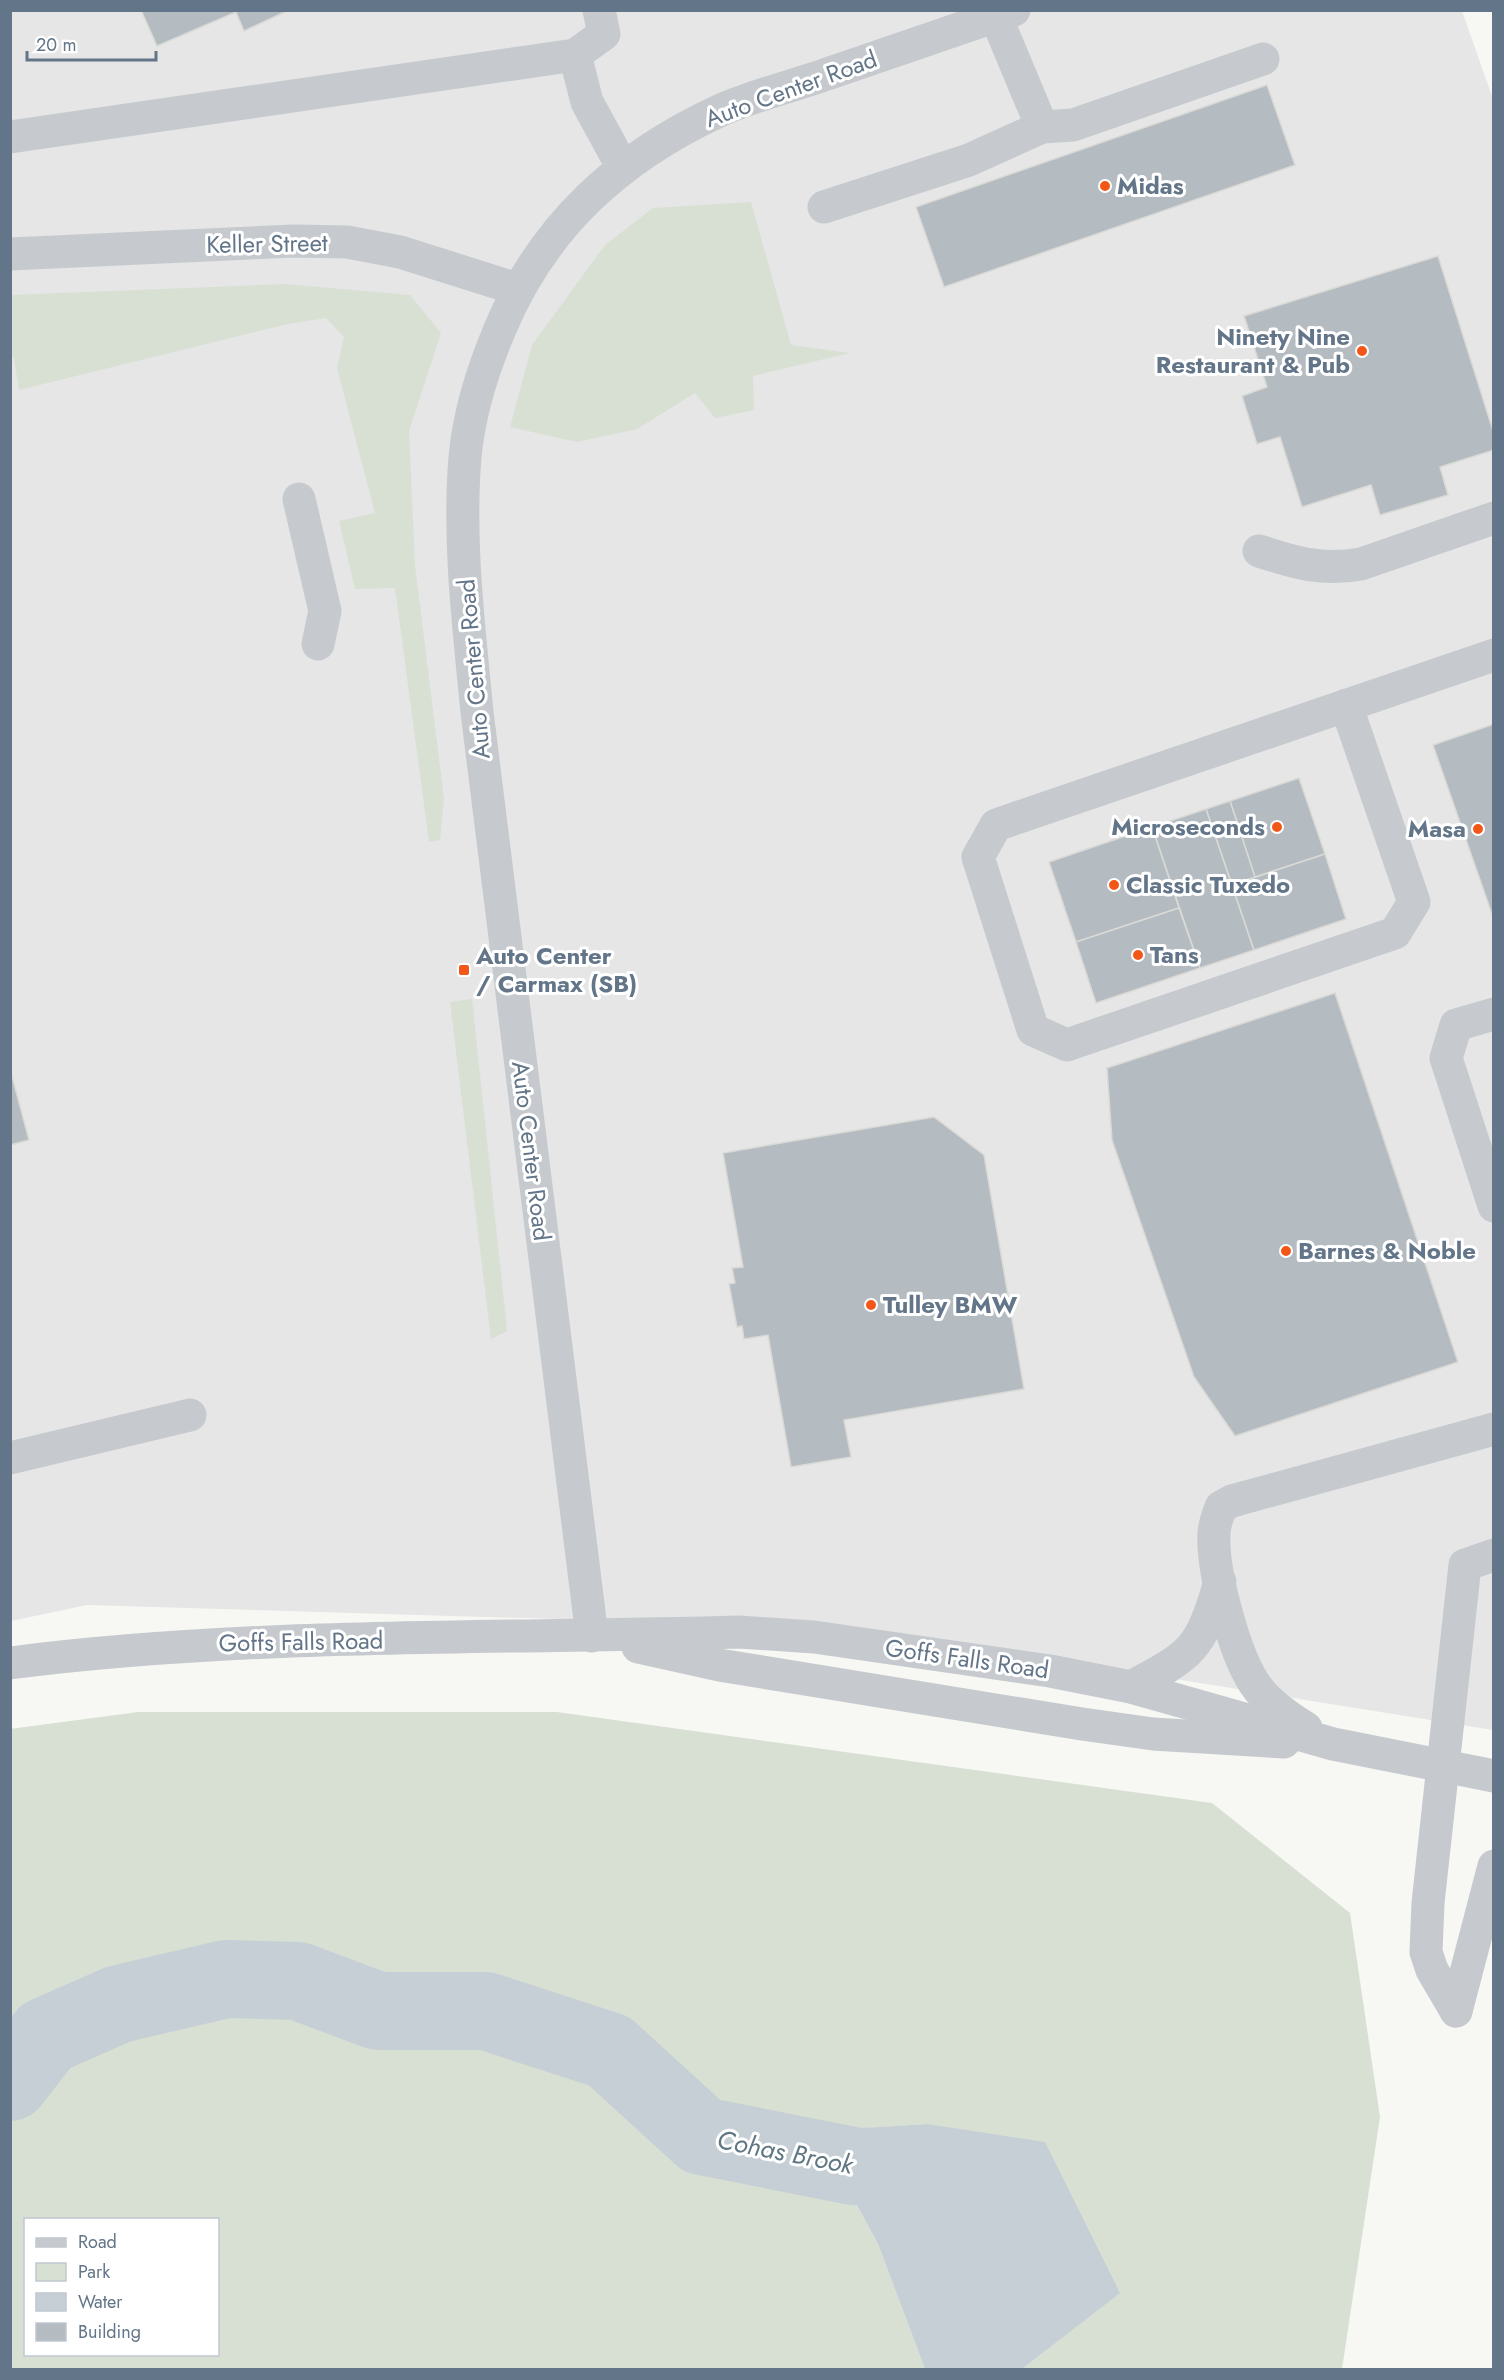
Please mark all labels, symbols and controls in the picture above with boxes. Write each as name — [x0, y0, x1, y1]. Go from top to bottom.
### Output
scale bar — [27, 24, 156, 62]
text: 20 m — [36, 32, 76, 58]
street label: Auto Center Road — [700, 41, 882, 136]
place label: Midas — [1117, 168, 1184, 203]
marker: Midas — [1098, 179, 1112, 193]
street label: Keller Street — [206, 225, 328, 262]
place label: Ninety Nine Restaurant & Pub — [1156, 319, 1350, 382]
marker: Ninety Nine Restaurant & Pub — [1355, 344, 1369, 358]
street label: Auto Center Road — [448, 577, 499, 761]
place label: Microseconds — [1111, 809, 1265, 844]
place label: Masa — [1408, 811, 1466, 846]
marker: Microseconds — [1270, 820, 1284, 834]
marker: Masa — [1471, 822, 1485, 836]
place label: Classic Tuxedo — [1126, 867, 1290, 902]
marker: Classic Tuxedo — [1107, 878, 1121, 892]
place label: Tans — [1150, 937, 1199, 972]
place label: Auto Center / Carmax (SB) — [475, 938, 637, 1001]
marker: Tans — [1131, 948, 1145, 962]
marker: Auto Center / Carmax (SB) — [457, 963, 471, 977]
street label: Auto Center Road — [503, 1059, 560, 1243]
place label: Barnes & Noble — [1298, 1233, 1476, 1268]
marker: Barnes & Noble — [1279, 1244, 1293, 1258]
place label: Tulley BMW — [883, 1287, 1018, 1322]
marker: Tulley BMW — [864, 1298, 878, 1312]
street label: Goffs Falls Road — [218, 1623, 384, 1660]
street label: Goffs Falls Road — [883, 1630, 1051, 1687]
water label: Cohas Brook — [714, 2120, 858, 2184]
legend — [24, 2218, 219, 2356]
text: Road — [78, 2229, 117, 2255]
text: Park — [78, 2259, 110, 2285]
text: Water — [78, 2289, 123, 2315]
text: Building — [78, 2319, 141, 2345]

